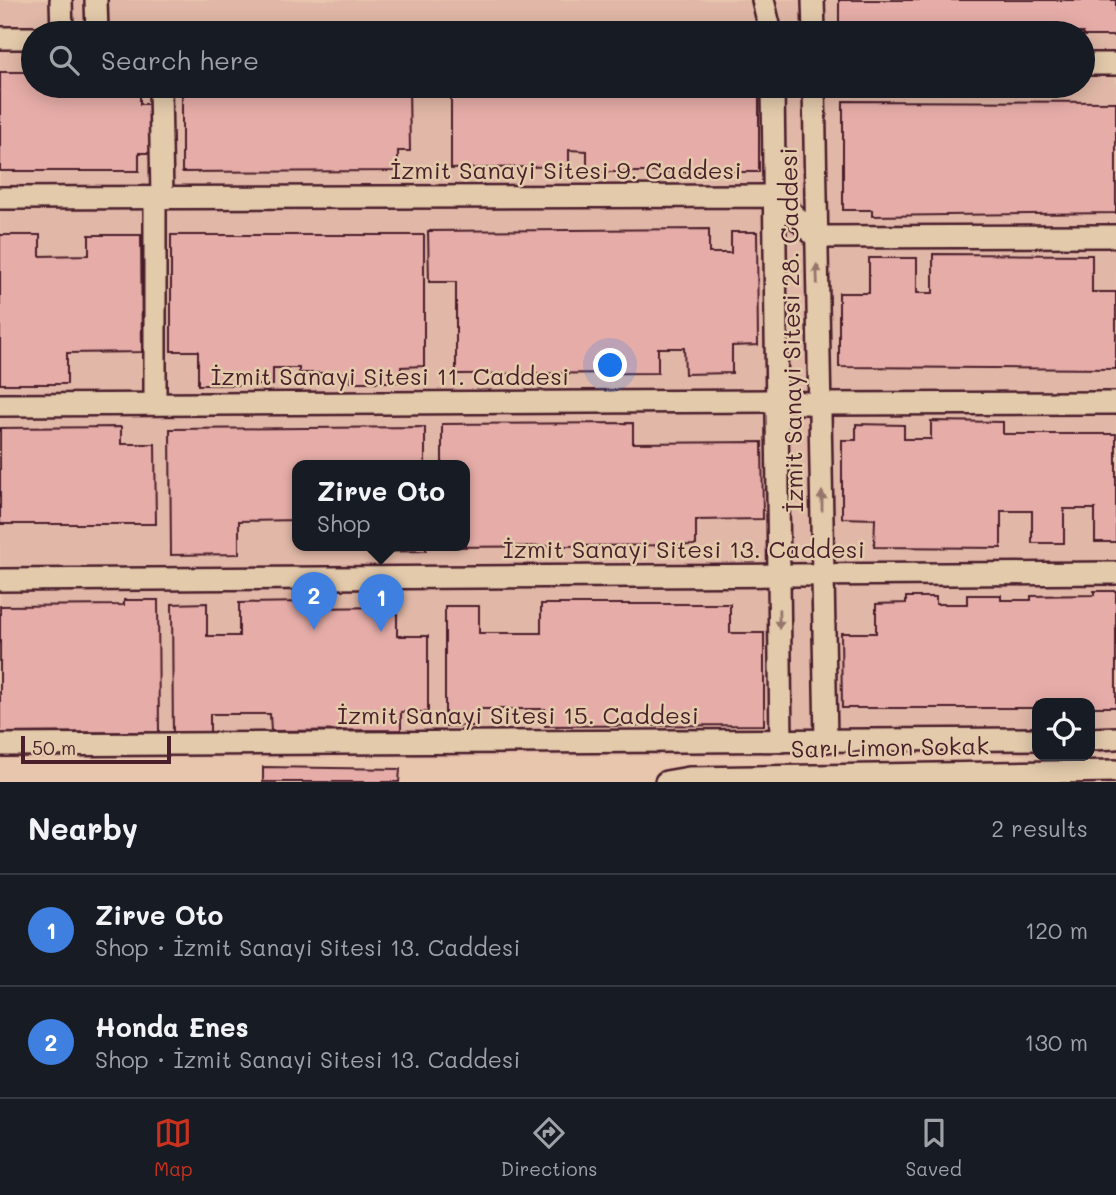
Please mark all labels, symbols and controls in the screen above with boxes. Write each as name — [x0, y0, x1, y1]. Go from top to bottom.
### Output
search box — [21, 21, 1095, 98]
icon: search — [45, 41, 83, 79]
text: Search here — [101, 43, 259, 77]
street label: İzmit Sanayi Sitesi 28. Caddesi — [772, 147, 809, 513]
street label: İzmit Sanayi Sitesi 9. Caddesi — [390, 154, 742, 185]
one-way arrow — [812, 262, 823, 284]
your location — [593, 348, 627, 382]
street label: İzmit Sanayi Sitesi 11. Caddesi — [211, 360, 569, 391]
popup — [292, 460, 470, 551]
text: Zirve Oto — [317, 474, 445, 508]
one-way arrow — [816, 490, 828, 512]
text: Shop — [317, 508, 371, 538]
street label: İzmit Sanayi Sitesi 13. Caddesi — [503, 533, 865, 564]
pin: 2 — [291, 572, 337, 630]
pin: 1 — [358, 574, 404, 632]
one-way arrow — [773, 609, 784, 631]
map controls — [1032, 698, 1095, 761]
button: locate — [1032, 698, 1095, 761]
street label: İzmit Sanayi Sitesi 15. Caddesi — [337, 699, 699, 730]
street label: Sarı Limon Sokak — [791, 729, 989, 764]
scale bar — [21, 733, 172, 765]
text: 50 m — [32, 735, 76, 760]
text: Nearby — [28, 808, 138, 848]
text: 2 results — [991, 813, 1088, 843]
text: Zirve Oto — [95, 898, 223, 932]
text: 1 — [46, 915, 56, 945]
text: 120 m — [1025, 915, 1088, 945]
text: Shop · İzmit Sanayi Sitesi 13. Caddesi — [95, 932, 520, 962]
text: Honda Enes — [95, 1010, 249, 1044]
text: 2 — [45, 1027, 57, 1057]
text: 130 m — [1024, 1027, 1088, 1057]
text: Shop · İzmit Sanayi Sitesi 13. Caddesi — [95, 1044, 520, 1074]
tab: Map — [154, 1114, 193, 1181]
tab: Directions — [501, 1114, 597, 1181]
tab: Saved — [906, 1114, 962, 1181]

